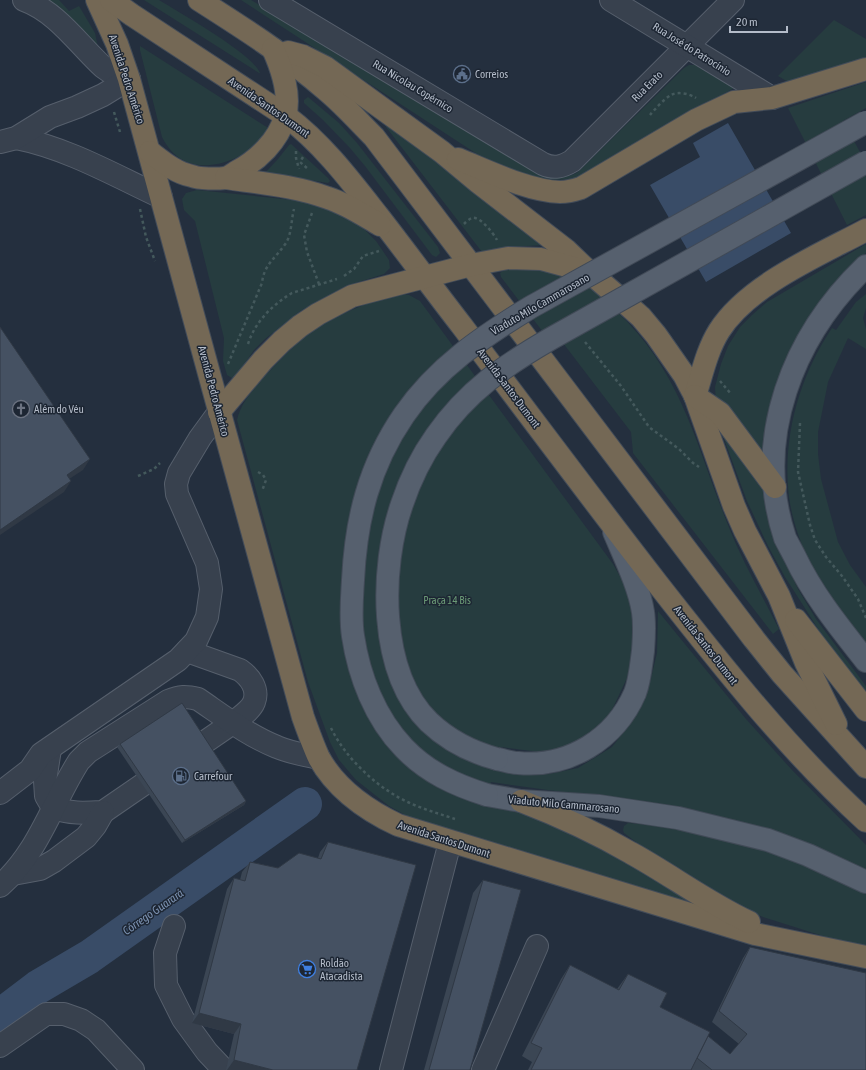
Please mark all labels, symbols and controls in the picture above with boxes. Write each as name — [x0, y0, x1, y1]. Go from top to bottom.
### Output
scale bar — [730, 8, 787, 34]
text: 20 m — [736, 15, 758, 29]
street label: Rua José do Patrocínio — [651, 20, 733, 78]
street label: Avenida Pedro Américo — [107, 33, 147, 125]
street label: Rua Nicolau Copérnico — [371, 57, 455, 115]
public building icon: Correios — [452, 64, 472, 84]
place label: Correios — [475, 68, 508, 80]
street label: Rua Erato — [629, 68, 665, 104]
street label: Avenida Santos Dumont — [226, 74, 312, 140]
street label: Viaduto Milo Cammarosano — [489, 271, 591, 337]
street label: Avenida Pedro Américo — [196, 344, 232, 438]
street label: Avenida Santos Dumont — [475, 346, 543, 430]
church icon: Além do Véu — [11, 399, 31, 419]
place label: Além do Véu — [34, 403, 84, 415]
park label: Praça 14 Bis — [423, 594, 471, 606]
street label: Avenida Santos Dumont — [672, 603, 740, 687]
fuel station icon: Carrefour — [171, 766, 191, 786]
place label: Carrefour — [194, 770, 233, 782]
street label: Viaduto Milo Cammarosano — [508, 793, 620, 815]
street label: Avenida Santos Dumont — [396, 818, 492, 860]
water label: Córrego Guarará — [120, 886, 186, 938]
place label: Roldão Atacadista — [320, 957, 363, 982]
supermarket icon: Roldão Atacadista — [297, 959, 317, 979]

